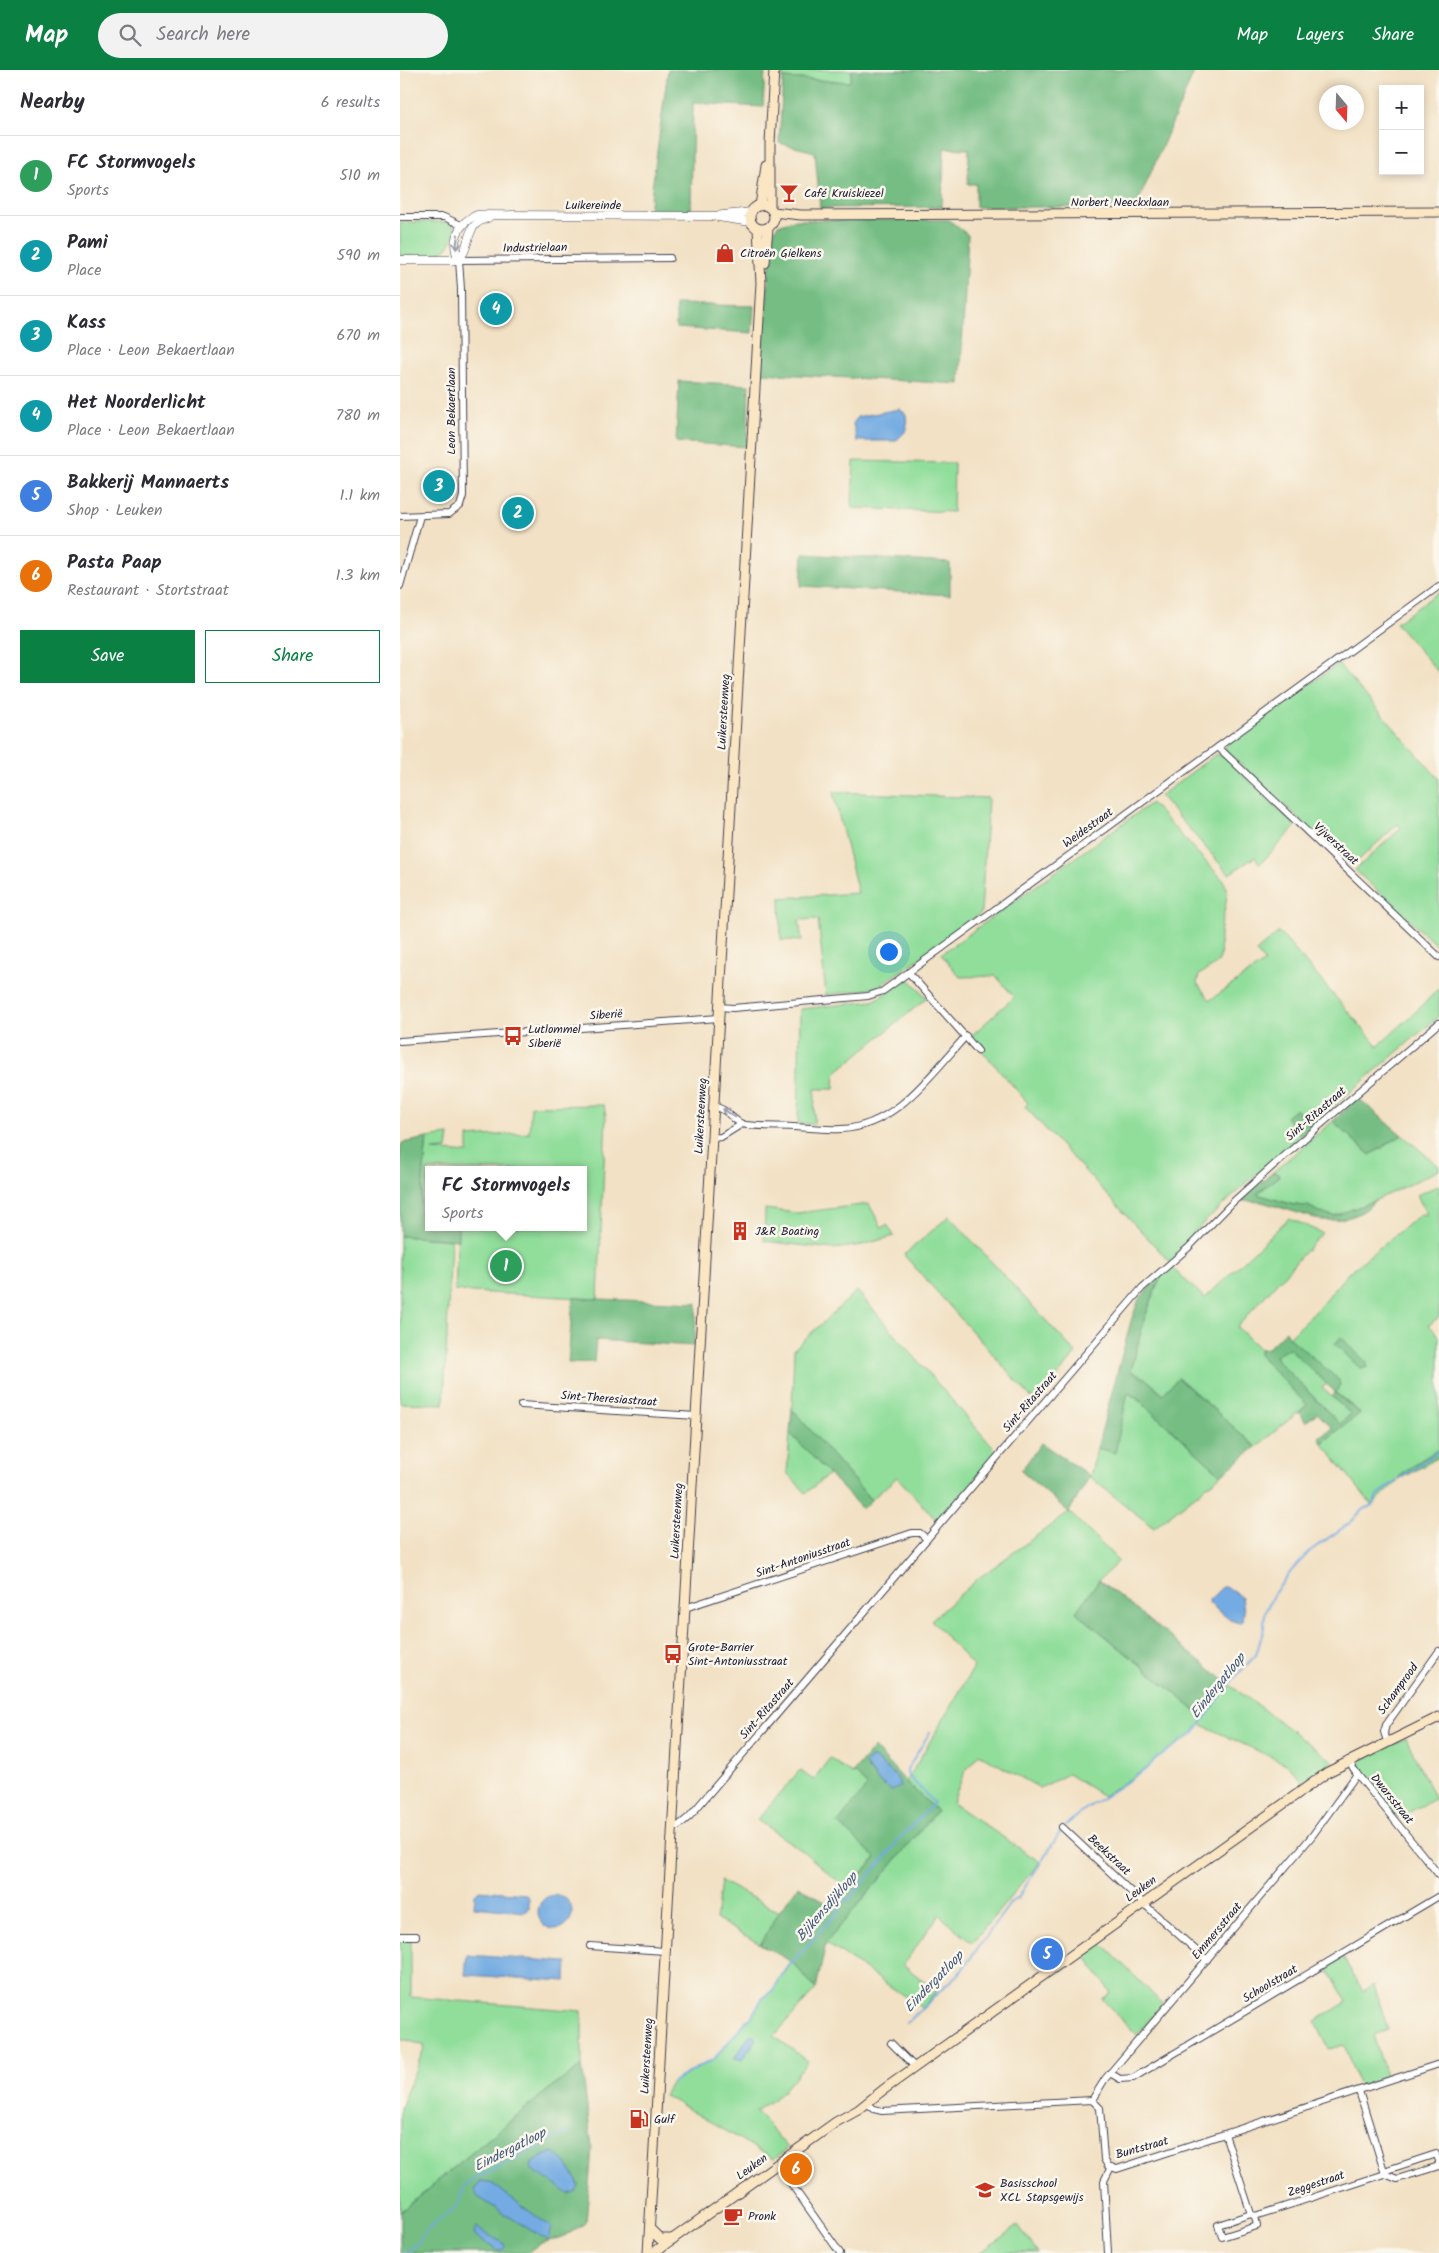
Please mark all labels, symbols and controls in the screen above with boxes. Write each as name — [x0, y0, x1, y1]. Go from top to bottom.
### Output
search box — [98, 13, 448, 58]
text: Map — [25, 16, 68, 55]
text: Search here — [156, 20, 250, 50]
icon: search — [116, 21, 144, 49]
text: Map — [1237, 21, 1268, 50]
text: Layers — [1296, 21, 1344, 50]
text: Share — [1372, 21, 1414, 50]
north arrow — [1319, 85, 1364, 130]
map controls — [1379, 85, 1424, 175]
button: + — [1379, 85, 1424, 130]
text: Nearby — [20, 86, 85, 119]
text: 6 results — [321, 90, 380, 115]
button: − — [1379, 130, 1424, 175]
text: FC Stormvogels — [67, 148, 196, 178]
text: 1 — [34, 163, 38, 188]
text: 510 m — [339, 163, 380, 188]
text: Sports — [67, 178, 109, 203]
bar icon: Café Kruiskiezel — [778, 182, 800, 204]
place label: Café Kruiskiezel — [804, 184, 884, 203]
street label: Norbert Neeckxlaan — [1071, 193, 1169, 212]
street label: Luikereinde — [565, 196, 622, 215]
text: Pami — [67, 228, 108, 258]
one-way arrow — [451, 234, 461, 250]
street label: Industrielaan — [503, 238, 567, 258]
shop icon: Citroën Gielkens — [714, 242, 736, 264]
text: 2 — [31, 243, 41, 268]
text: 590 m — [336, 243, 380, 268]
place label: Citroën Gielkens — [740, 244, 822, 263]
text: Place — [67, 258, 101, 283]
pin: 4 — [480, 290, 512, 328]
text: Kass — [67, 308, 106, 338]
text: 3 — [32, 323, 40, 348]
text: 670 m — [337, 323, 380, 348]
text: Place · Leon Bekaertlaan — [67, 338, 235, 363]
street label: Leon Bekaertlaan — [442, 367, 461, 455]
text: Het Noorderlicht — [67, 388, 206, 418]
text: 4 — [32, 403, 40, 428]
text: 780 m — [336, 403, 380, 428]
text: Place · Leon Bekaertlaan — [67, 418, 235, 443]
pin: 3 — [423, 467, 455, 505]
text: Bakkerij Mannaerts — [67, 468, 229, 498]
text: 5 — [32, 483, 40, 508]
text: 1.1 km — [340, 483, 380, 508]
pin: 2 — [502, 494, 534, 532]
text: Shop · Leuken — [67, 498, 162, 523]
text: Pasta Paap — [67, 548, 162, 578]
text: 6 — [32, 563, 40, 588]
text: 1.3 km — [335, 563, 380, 588]
text: Restaurant · Stortstraat — [67, 578, 229, 603]
button: Save — [20, 630, 195, 683]
button: Share — [205, 630, 380, 683]
street label: Luikersteenweg — [713, 673, 735, 751]
street label: Weidestraat — [1059, 803, 1118, 853]
street label: Vijverstraat — [1309, 818, 1363, 870]
your location — [876, 939, 902, 965]
street label: Siberië — [589, 1004, 624, 1026]
place label: Lutlommel Siberië — [528, 1020, 581, 1053]
bus stop icon: Lutlommel Siberië — [502, 1025, 524, 1047]
street label: Luikersteenweg — [690, 1077, 712, 1155]
street label: Sint-Ritastraat — [1281, 1082, 1351, 1146]
one-way arrow — [722, 1108, 736, 1118]
popup — [425, 1166, 587, 1231]
text: FC Stormvogels — [442, 1171, 570, 1201]
text: Sports — [442, 1201, 483, 1226]
building icon: J&R Boating — [729, 1220, 751, 1242]
place label: J&R Boating — [755, 1222, 819, 1241]
pin: 1 — [490, 1247, 522, 1285]
street label: Sint-Ritastraat — [998, 1367, 1062, 1437]
street label: Sint-Theresiastraat — [560, 1386, 658, 1412]
street label: Luikersteenweg — [666, 1482, 688, 1560]
street label: Sint-Antoniusstraat — [753, 1533, 853, 1583]
place label: Grote-Barrier Sint-Antoniusstraat — [688, 1638, 788, 1671]
bus stop icon: Grote-Barrier Sint-Antoniusstraat — [662, 1643, 684, 1665]
water label: Eindergatloop — [1185, 1648, 1252, 1723]
street label: Schamprood — [1373, 1658, 1424, 1719]
street label: Sint-Ritastraat — [735, 1674, 799, 1744]
street label: Dwarsstraat — [1366, 1770, 1419, 1829]
street label: Beekstraat — [1083, 1830, 1135, 1881]
water label: Bijkensdijkloop — [791, 1867, 864, 1946]
street label: Leuken — [1121, 1871, 1161, 1907]
street label: Emmersstraat — [1187, 1898, 1247, 1964]
pin: 5 — [1031, 1935, 1063, 1973]
water label: Eindergatloop — [899, 1945, 970, 2018]
street label: Schoolstraat — [1239, 1960, 1302, 2008]
street label: Luikersteenweg — [636, 2017, 658, 2095]
fuel station icon: Gulf — [628, 2108, 650, 2130]
place label: Gulf — [654, 2110, 676, 2129]
water label: Eindergatloop — [470, 2122, 551, 2178]
street label: Buntstraat — [1113, 2131, 1171, 2165]
street label: Leuken — [732, 2149, 772, 2185]
pin: 6 — [780, 2150, 812, 2188]
street label: Zeggestraat — [1285, 2166, 1347, 2202]
place label: Basisschool XCL Stapsgewijs — [1000, 2174, 1084, 2207]
school or university icon: Basisschool XCL Stapsgewijs — [974, 2179, 996, 2201]
cafe icon: Pronk — [722, 2205, 744, 2227]
place label: Pronk — [748, 2207, 776, 2226]

